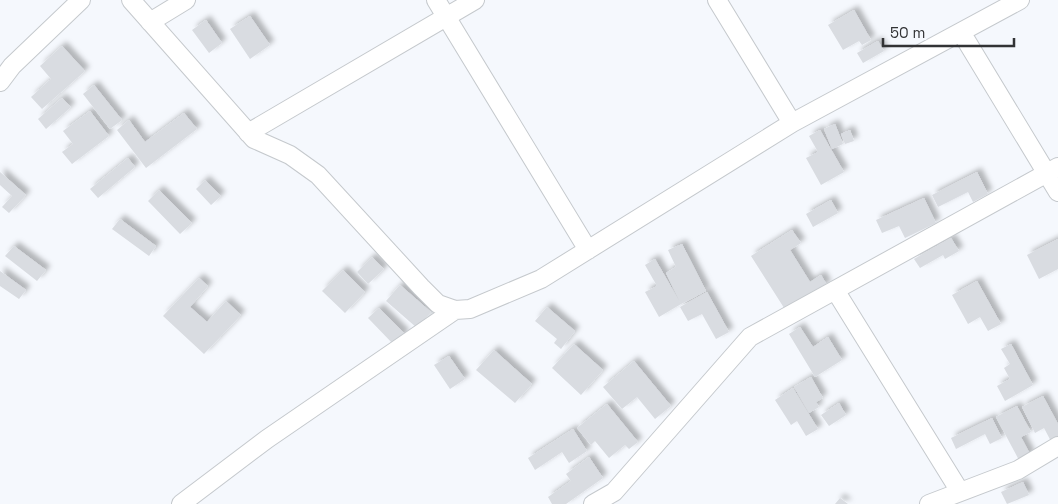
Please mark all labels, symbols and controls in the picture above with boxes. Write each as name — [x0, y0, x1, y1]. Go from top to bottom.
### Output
scale bar — [883, 15, 1014, 47]
text: 50 m — [890, 23, 925, 42]

